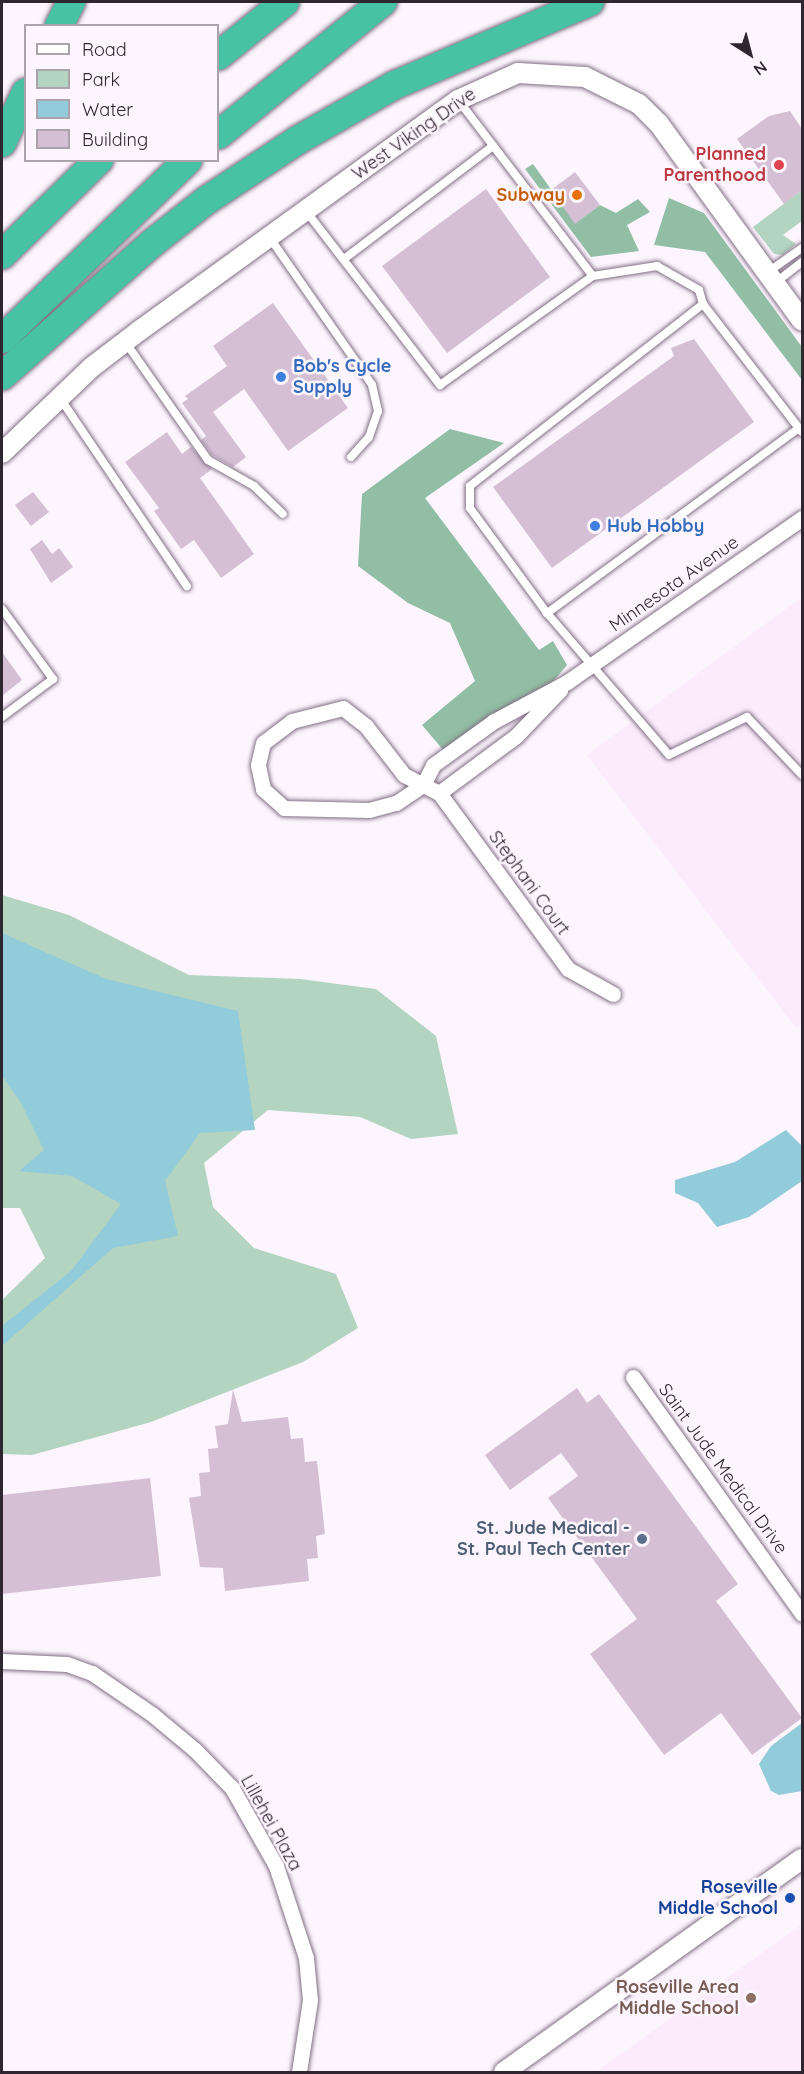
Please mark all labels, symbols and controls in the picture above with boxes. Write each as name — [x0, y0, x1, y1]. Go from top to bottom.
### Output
legend — [24, 24, 219, 162]
north arrow — [720, 24, 780, 84]
text: Road — [82, 38, 127, 61]
text: N — [750, 57, 771, 80]
text: Park — [82, 68, 120, 91]
street label: West Viking Drive — [348, 83, 480, 185]
text: Water — [82, 98, 133, 121]
text: Building — [82, 128, 148, 151]
place label: Planned Parenthood — [663, 144, 766, 186]
marker: Planned Parenthood — [770, 156, 788, 174]
place label: Subway — [497, 184, 565, 206]
marker: Subway — [570, 188, 584, 202]
place label: Bob's Cycle Supply — [293, 356, 391, 398]
marker: Bob's Cycle Supply — [274, 370, 288, 384]
place label: Hub Hobby — [607, 515, 704, 537]
marker: Hub Hobby — [588, 519, 602, 533]
street label: Minnesota Avenue — [605, 531, 743, 637]
street label: Stephani Court — [484, 827, 574, 939]
street label: Saint Jude Medical Drive — [654, 1380, 792, 1558]
place label: St. Jude Medical - St. Paul Tech Center — [457, 1518, 630, 1561]
marker: St. Jude Medical - St. Paul Tech Center — [635, 1532, 649, 1546]
street label: Lillehei Plaza — [236, 1771, 306, 1875]
place label: Roseville Middle School — [658, 1877, 778, 1920]
marker: Roseville Middle School — [783, 1891, 797, 1905]
place label: Roseville Area Middle School — [616, 1977, 739, 2020]
marker: Roseville Area Middle School — [744, 1991, 758, 2005]

